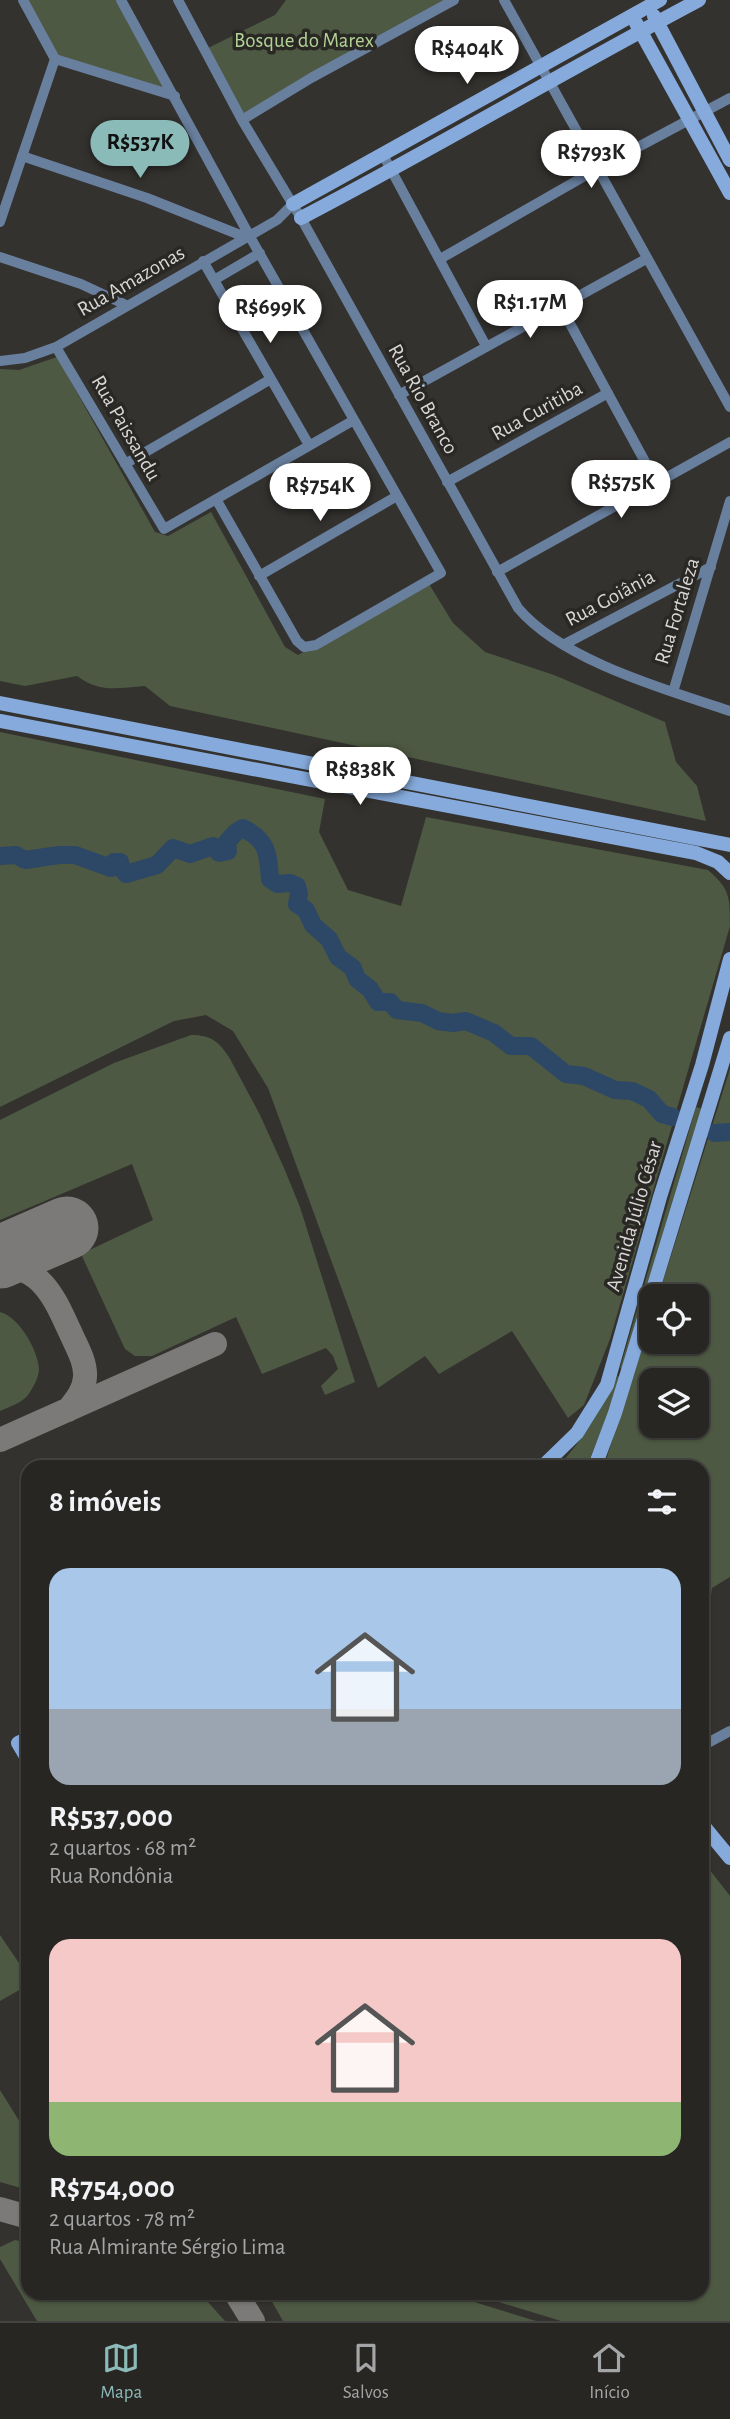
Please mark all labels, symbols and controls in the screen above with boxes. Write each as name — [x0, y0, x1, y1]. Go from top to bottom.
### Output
pin: R$404K — [410, 27, 524, 86]
park label: Bosque do Marex — [234, 30, 374, 51]
text: R$404K — [431, 37, 503, 60]
pin: R$537K — [83, 120, 197, 180]
pin: R$793K — [534, 130, 648, 190]
text: R$537K — [106, 131, 174, 154]
text: R$793K — [557, 141, 625, 164]
street label: Rua Amazonas — [74, 242, 188, 320]
pin: R$1.17M — [465, 280, 595, 340]
pin: R$699K — [213, 286, 327, 345]
text: R$1.17M — [493, 291, 567, 314]
text: R$699K — [235, 296, 305, 319]
street label: Rua Rio Branco — [384, 341, 462, 457]
street label: Rua Paissandu — [87, 372, 165, 484]
street label: Rua Curitiba — [488, 377, 586, 445]
pin: R$575K — [564, 461, 678, 520]
pin: R$754K — [263, 463, 377, 523]
text: R$575K — [587, 471, 655, 494]
text: R$754K — [286, 474, 354, 497]
street label: Rua Fortaleza — [651, 555, 703, 667]
street label: Rua Goiânia — [562, 566, 658, 630]
pin: R$838K — [303, 748, 417, 807]
text: R$838K — [325, 758, 395, 781]
street label: Avenida Júlio César — [603, 1138, 666, 1294]
map controls — [639, 1284, 709, 1438]
button: locate — [639, 1284, 709, 1354]
button: layers — [639, 1368, 709, 1438]
icon: filters — [643, 1483, 681, 1521]
text: 8 imóveis — [49, 1487, 161, 1517]
icon: home — [302, 1614, 428, 1740]
text: R$537,000 — [49, 1802, 173, 1832]
text: 2 quartos · 68 m² — [49, 1837, 196, 1860]
text: Rua Rondônia — [49, 1865, 173, 1888]
icon: home — [302, 1985, 428, 2111]
text: R$754,000 — [49, 2173, 175, 2203]
text: 2 quartos · 78 m² — [49, 2208, 195, 2231]
text: Rua Almirante Sérgio Lima — [49, 2236, 286, 2259]
tab: Mapa — [100, 2339, 142, 2404]
tab: Salvos — [343, 2339, 389, 2404]
tab: Início — [589, 2339, 630, 2404]

